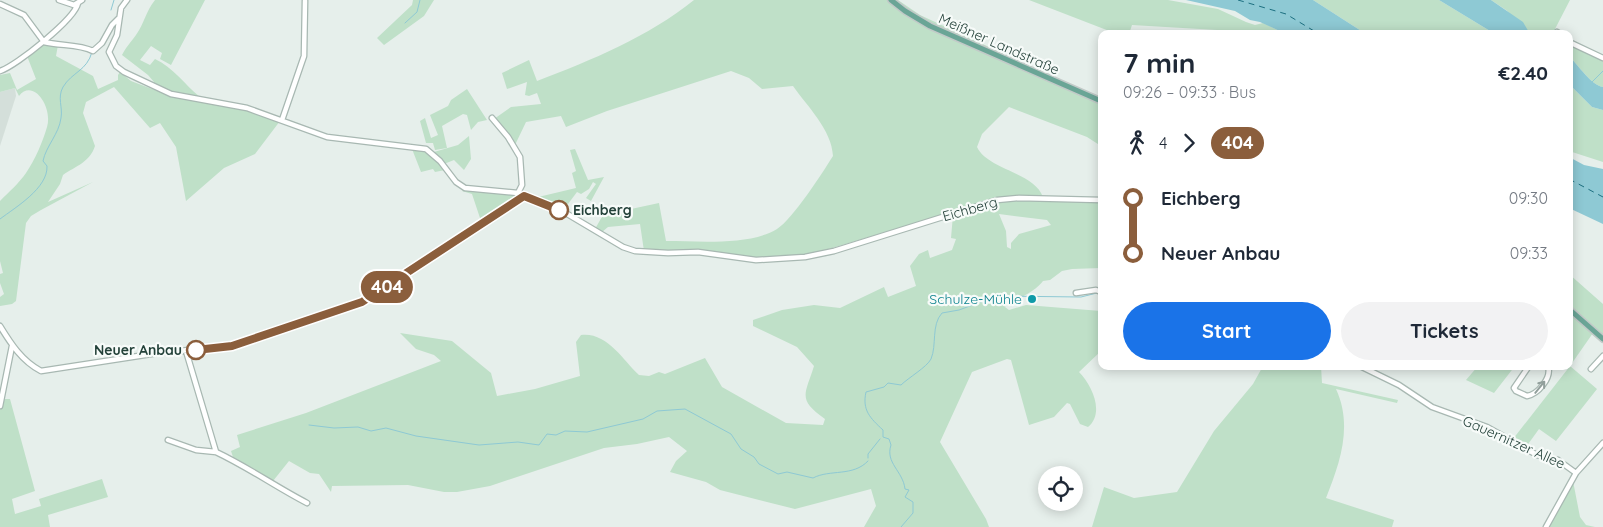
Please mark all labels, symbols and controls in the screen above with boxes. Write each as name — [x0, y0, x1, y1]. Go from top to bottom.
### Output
street label: Meißner Landstraße — [936, 9, 1062, 79]
text: 7 min — [1123, 45, 1195, 80]
text: €2.40 — [1498, 61, 1548, 85]
text: 09:26 – 09:33 · Bus — [1123, 82, 1256, 102]
icon: walk — [1123, 129, 1151, 157]
icon: forward — [1175, 129, 1203, 157]
text: 404 — [1221, 131, 1254, 154]
text: 4 — [1159, 133, 1167, 153]
text: Eichberg — [1161, 186, 1241, 210]
text: 09:30 — [1509, 188, 1548, 208]
street label: Eichberg — [940, 193, 1000, 225]
marker: Eichberg — [549, 200, 569, 220]
place label: Eichberg — [573, 201, 632, 219]
text: Neuer Anbau — [1161, 241, 1280, 265]
text: 09:33 — [1510, 243, 1548, 263]
line badge: 404 — [358, 271, 416, 303]
text: 404 — [371, 275, 403, 298]
place label: Schulze-Mühle — [929, 290, 1022, 308]
marker: Schulze-Mühle — [1026, 293, 1038, 305]
button: Start — [1123, 302, 1331, 360]
button: Tickets — [1341, 302, 1548, 360]
marker: Neuer Anbau — [186, 340, 206, 360]
place label: Neuer Anbau — [94, 341, 182, 359]
one-way arrow — [1534, 381, 1545, 394]
street label: Gauernitzer Allee — [1460, 411, 1568, 473]
map controls — [1038, 466, 1083, 511]
button: locate — [1038, 466, 1083, 511]

